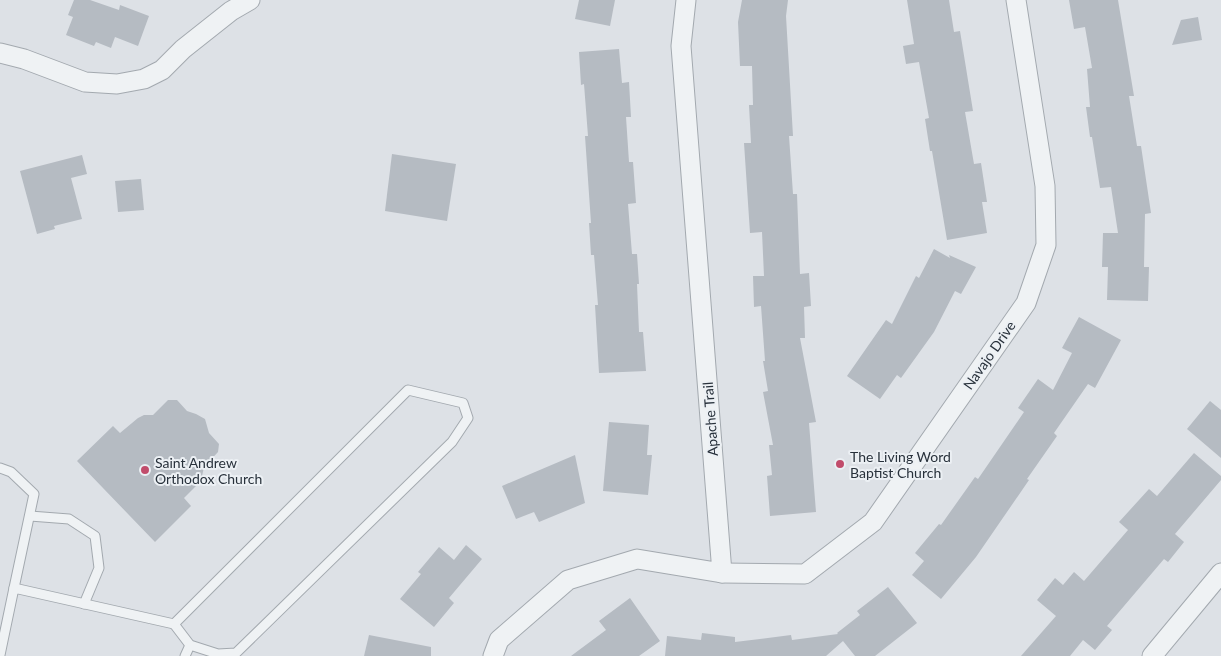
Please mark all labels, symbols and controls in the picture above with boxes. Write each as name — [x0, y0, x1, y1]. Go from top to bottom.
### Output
street label: Navajo Drive — [959, 318, 1019, 392]
street label: Apache Trail — [699, 381, 721, 457]
place label: The Living Word Baptist Church — [850, 448, 951, 481]
place label: Saint Andrew Orthodox Church — [155, 454, 262, 487]
marker: The Living Word Baptist Church — [834, 458, 846, 470]
marker: Saint Andrew Orthodox Church — [139, 464, 151, 476]

